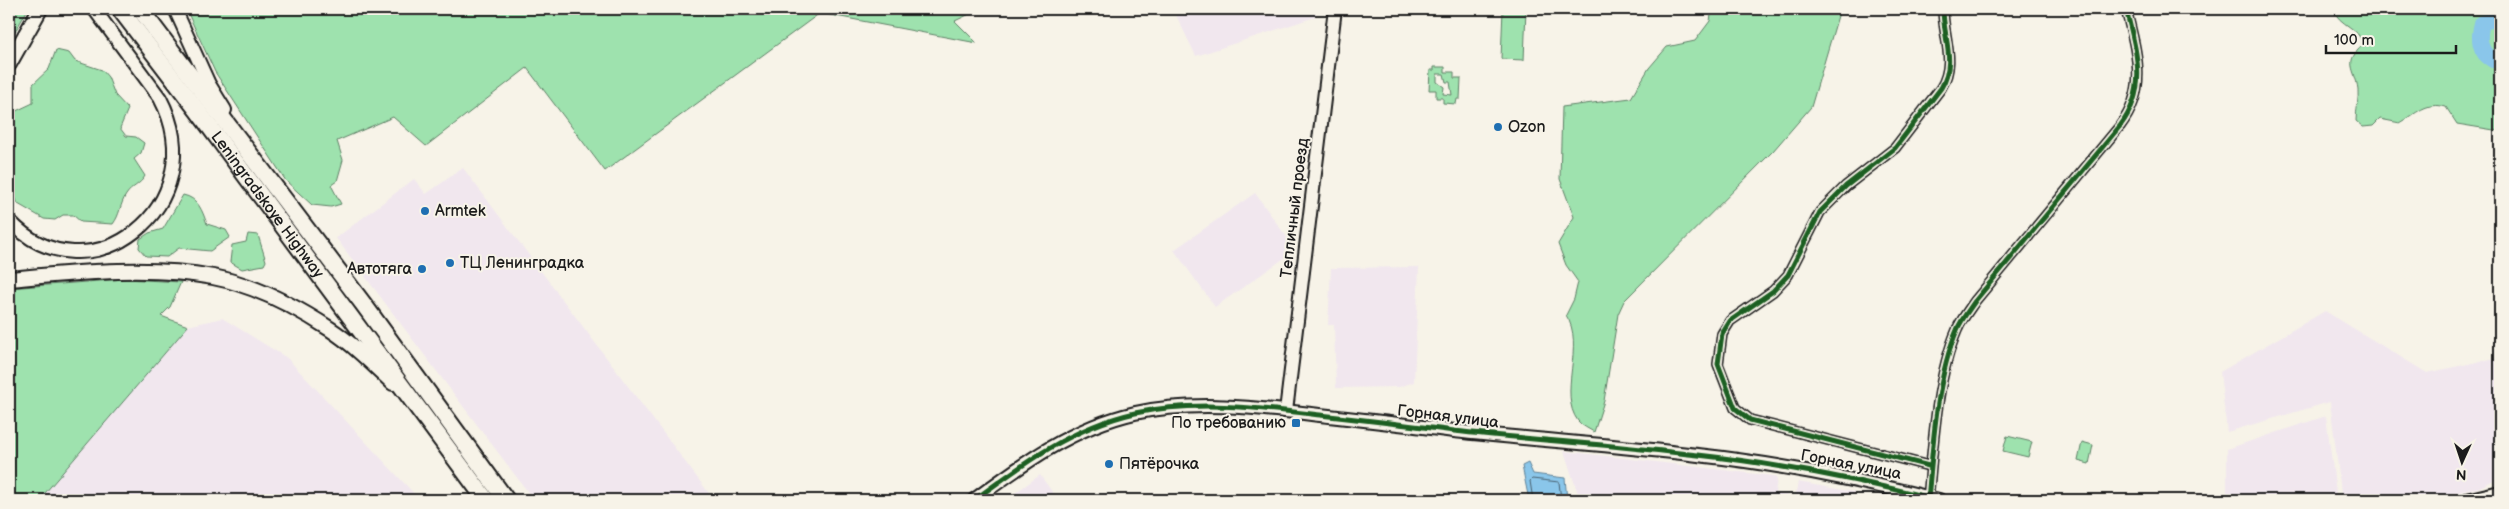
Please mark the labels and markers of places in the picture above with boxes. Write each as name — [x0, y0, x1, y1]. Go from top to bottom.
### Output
place label: Ozon — [1508, 118, 1546, 137]
marker: Ozon — [1492, 121, 1504, 133]
place label: Armtek — [435, 202, 486, 221]
marker: Armtek — [419, 205, 431, 217]
place label: ТЦ Ленинградка — [460, 254, 585, 273]
marker: ТЦ Ленинградка — [444, 257, 456, 269]
place label: Автотяга — [346, 260, 413, 279]
marker: Автотяга — [416, 263, 428, 275]
place label: По требованию — [1171, 414, 1286, 433]
marker: По требованию — [1290, 417, 1302, 429]
place label: Пятёрочка — [1119, 455, 1200, 474]
marker: Пятёрочка — [1103, 458, 1115, 470]

